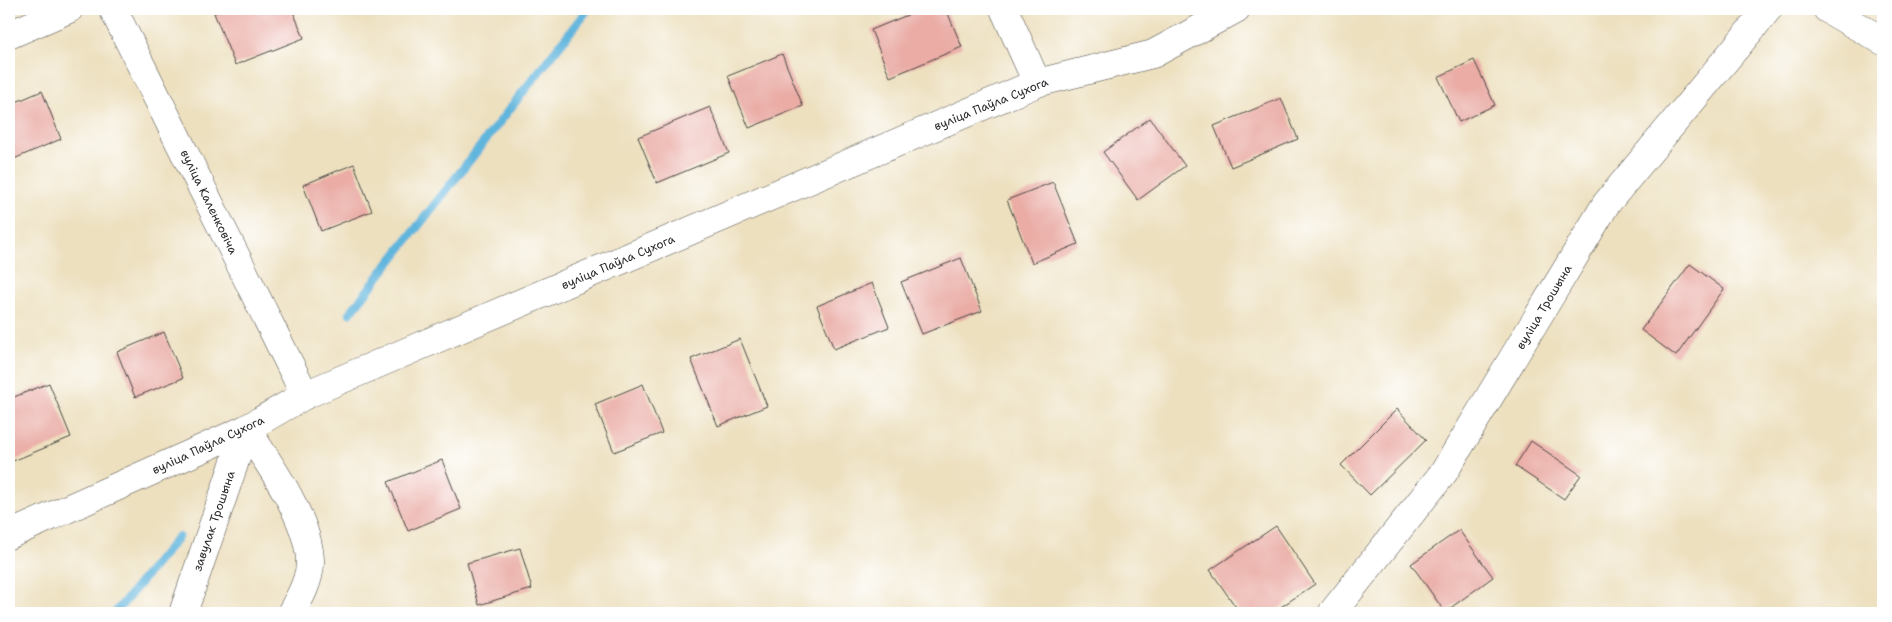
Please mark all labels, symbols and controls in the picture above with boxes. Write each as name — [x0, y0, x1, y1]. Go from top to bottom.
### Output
street label: вуліца Паўла Сухога — [932, 74, 1051, 134]
street label: вуліца Каленковіча — [177, 147, 242, 257]
street label: вуліца Паўла Сухога — [559, 231, 678, 293]
street label: вуліца Трошына — [1512, 261, 1576, 352]
street label: вуліца Паўла Сухога — [149, 412, 267, 478]
street label: завулак Трошына — [189, 468, 239, 573]

